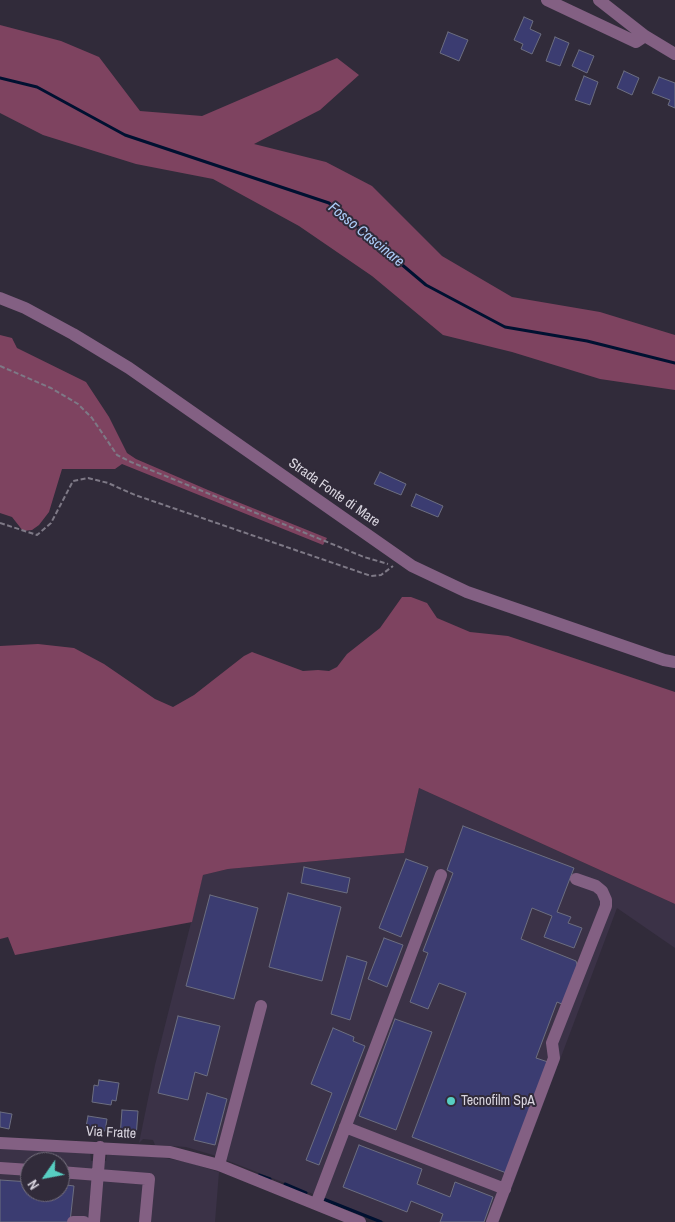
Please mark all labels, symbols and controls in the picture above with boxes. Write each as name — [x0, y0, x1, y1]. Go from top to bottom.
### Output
water label: Fosso Cascinare — [324, 199, 408, 271]
street label: Strada Fonte di Mare — [285, 455, 383, 531]
place label: Tecnofilm SpA — [461, 1093, 535, 1109]
marker: Tecnofilm SpA — [445, 1095, 457, 1107]
street label: Via Fratte — [85, 1123, 137, 1143]
north arrow — [20, 1152, 70, 1202]
text: N — [23, 1176, 43, 1193]

